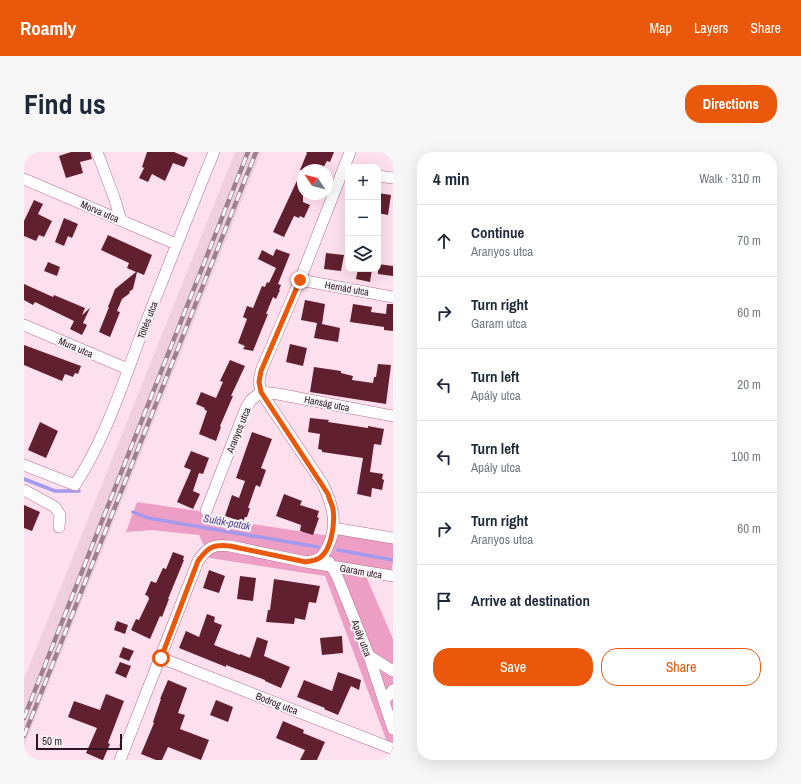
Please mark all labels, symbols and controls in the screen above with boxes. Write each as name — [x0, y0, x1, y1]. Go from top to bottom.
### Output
text: Roamly — [20, 15, 76, 41]
text: Map — [650, 19, 672, 37]
text: Layers — [694, 19, 728, 37]
text: Share — [750, 19, 781, 37]
text: Find us — [24, 85, 106, 123]
button: Directions — [685, 85, 777, 123]
north arrow — [297, 164, 333, 200]
map controls — [345, 164, 381, 272]
button: + — [345, 164, 381, 200]
text: 4 min — [433, 167, 469, 190]
text: Walk · 310 m — [699, 170, 761, 187]
street label: Morva utca — [79, 198, 121, 226]
button: − — [345, 200, 381, 236]
text: Continue — [471, 222, 524, 243]
icon: ahead — [433, 230, 455, 252]
text: 70 m — [737, 232, 761, 249]
button: layers — [345, 236, 381, 272]
text: Aranyos utca — [471, 243, 533, 260]
route end — [291, 271, 309, 289]
street label: Hernád utca — [324, 278, 370, 299]
text: Turn right — [471, 294, 528, 315]
street label: Töltés utca — [134, 299, 161, 341]
icon: right — [433, 302, 455, 324]
text: 60 m — [737, 304, 761, 321]
text: Garam utca — [471, 315, 527, 332]
street label: Mura utca — [56, 334, 96, 361]
text: Turn left — [471, 366, 519, 387]
icon: left — [433, 374, 455, 396]
text: 20 m — [737, 376, 761, 393]
text: Apály utca — [471, 387, 521, 404]
street label: Hanság utca — [303, 393, 351, 414]
street label: Aranyos utca — [223, 405, 254, 456]
text: Turn left — [471, 438, 519, 459]
icon: left — [433, 446, 455, 468]
text: 100 m — [731, 448, 761, 465]
text: Apály utca — [471, 459, 521, 476]
text: Turn right — [471, 510, 528, 531]
water label: Sulák-patak — [202, 511, 252, 533]
icon: right — [433, 518, 455, 540]
text: 60 m — [737, 520, 761, 537]
text: Aranyos utca — [471, 531, 533, 548]
street label: Garam utca — [339, 561, 384, 582]
icon: arrive — [433, 590, 455, 612]
text: Arrive at destination — [471, 590, 590, 611]
street label: Apály utca — [348, 617, 375, 659]
button: Save — [433, 648, 593, 686]
button: Share — [601, 648, 761, 686]
route start — [152, 649, 170, 667]
street label: Bodrog utca — [254, 689, 300, 718]
scale bar — [36, 732, 122, 751]
text: 50 m — [42, 734, 62, 748]

